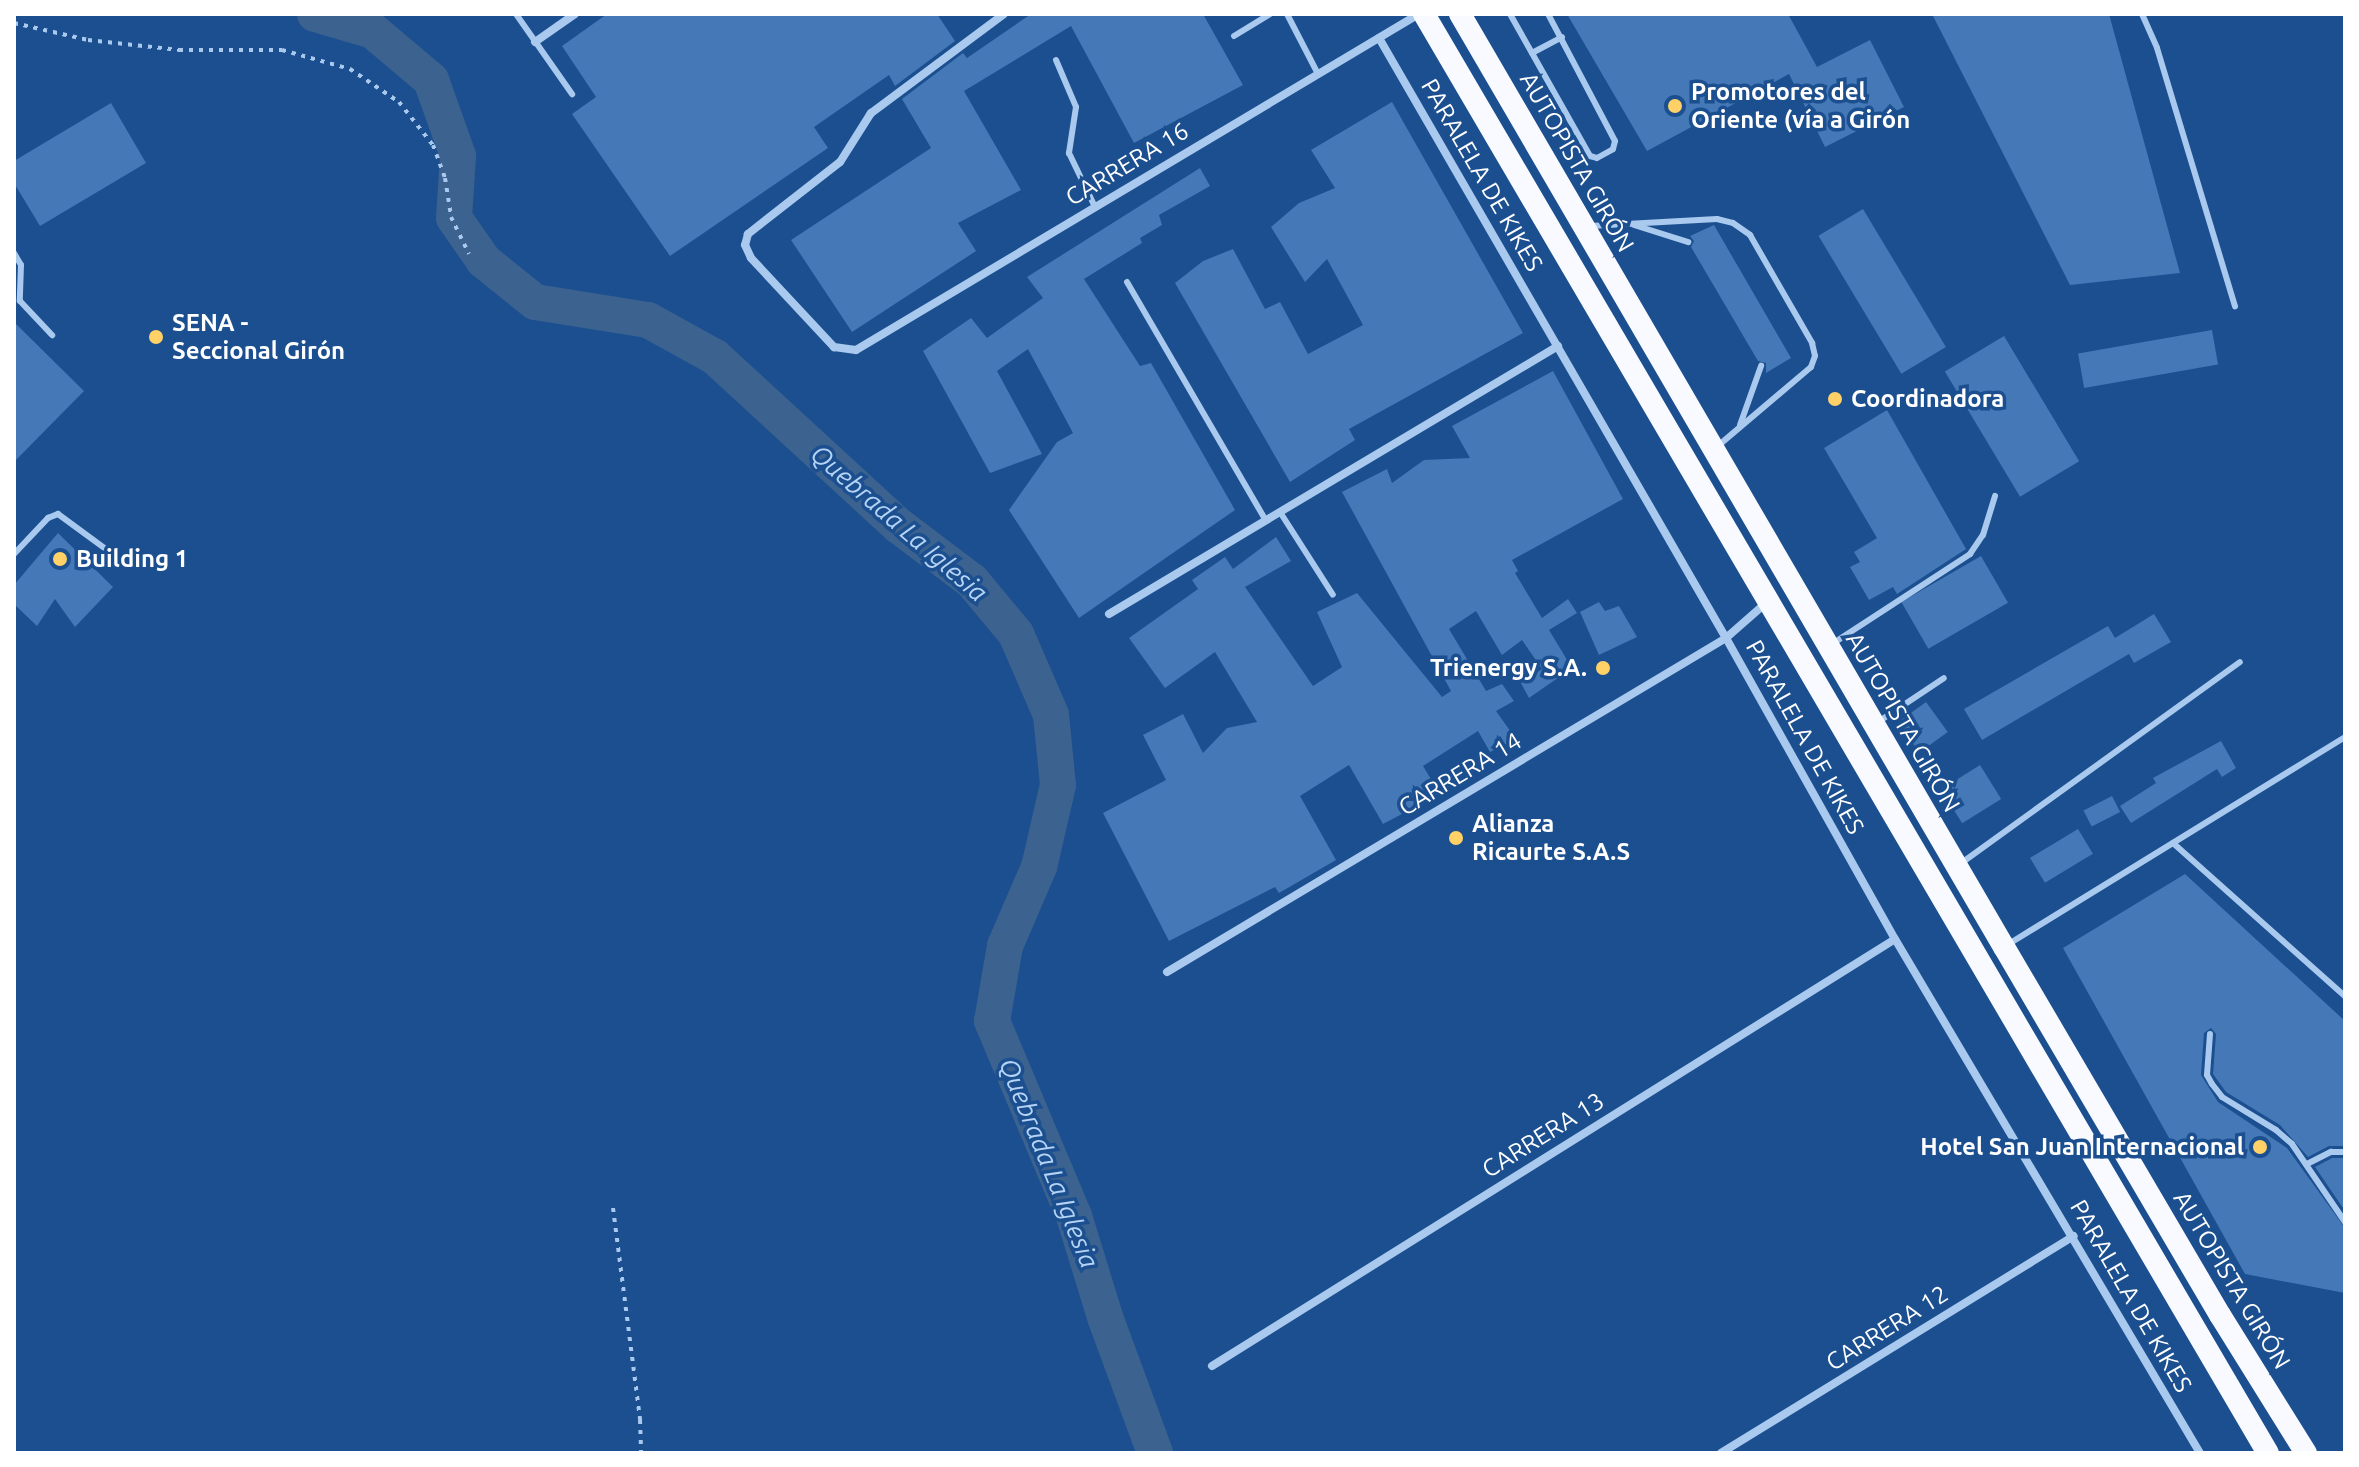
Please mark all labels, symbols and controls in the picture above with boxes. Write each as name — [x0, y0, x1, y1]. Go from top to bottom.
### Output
street label: AUTOPISTA GIRÓN — [1514, 67, 1640, 257]
street label: PARALELA DE KIKES — [1415, 74, 1549, 276]
place label: Promotores del Oriente (vía a Girón — [1691, 78, 1910, 134]
marker: Promotores del Oriente (vía a Girón — [1666, 97, 1684, 115]
street label: CARRERA 16 — [1060, 116, 1194, 212]
place label: SENA - Seccional Girón — [172, 309, 345, 365]
marker: SENA - Seccional Girón — [147, 328, 165, 346]
place label: Coordinadora — [1851, 385, 2004, 413]
marker: Coordinadora — [1826, 390, 1844, 408]
water label: Quebrada La Iglesia — [804, 438, 994, 608]
place label: Building 1 — [76, 545, 188, 573]
marker: Building 1 — [51, 550, 69, 568]
street label: AUTOPISTA GIRÓN — [1840, 627, 1966, 817]
street label: PARALELA DE KIKES — [1740, 635, 1870, 839]
place label: Trienergy S.A. — [1430, 654, 1587, 682]
marker: Trienergy S.A. — [1594, 659, 1612, 677]
street label: CARRERA 14 — [1393, 726, 1527, 822]
place label: Alianza Ricaurte S.A.S — [1472, 810, 1630, 866]
marker: Alianza Ricaurte S.A.S — [1447, 829, 1465, 847]
water label: Quebrada La Iglesia — [993, 1053, 1105, 1273]
street label: CARRERA 13 — [1477, 1086, 1609, 1184]
place label: Hotel San Juan Internacional — [1920, 1133, 2244, 1161]
marker: Hotel San Juan Internacional — [2251, 1138, 2269, 1156]
street label: AUTOPISTA GIRÓN — [2168, 1186, 2296, 1374]
street label: PARALELA DE KIKES — [2064, 1195, 2198, 1397]
street label: CARRERA 12 — [1821, 1279, 1953, 1377]

